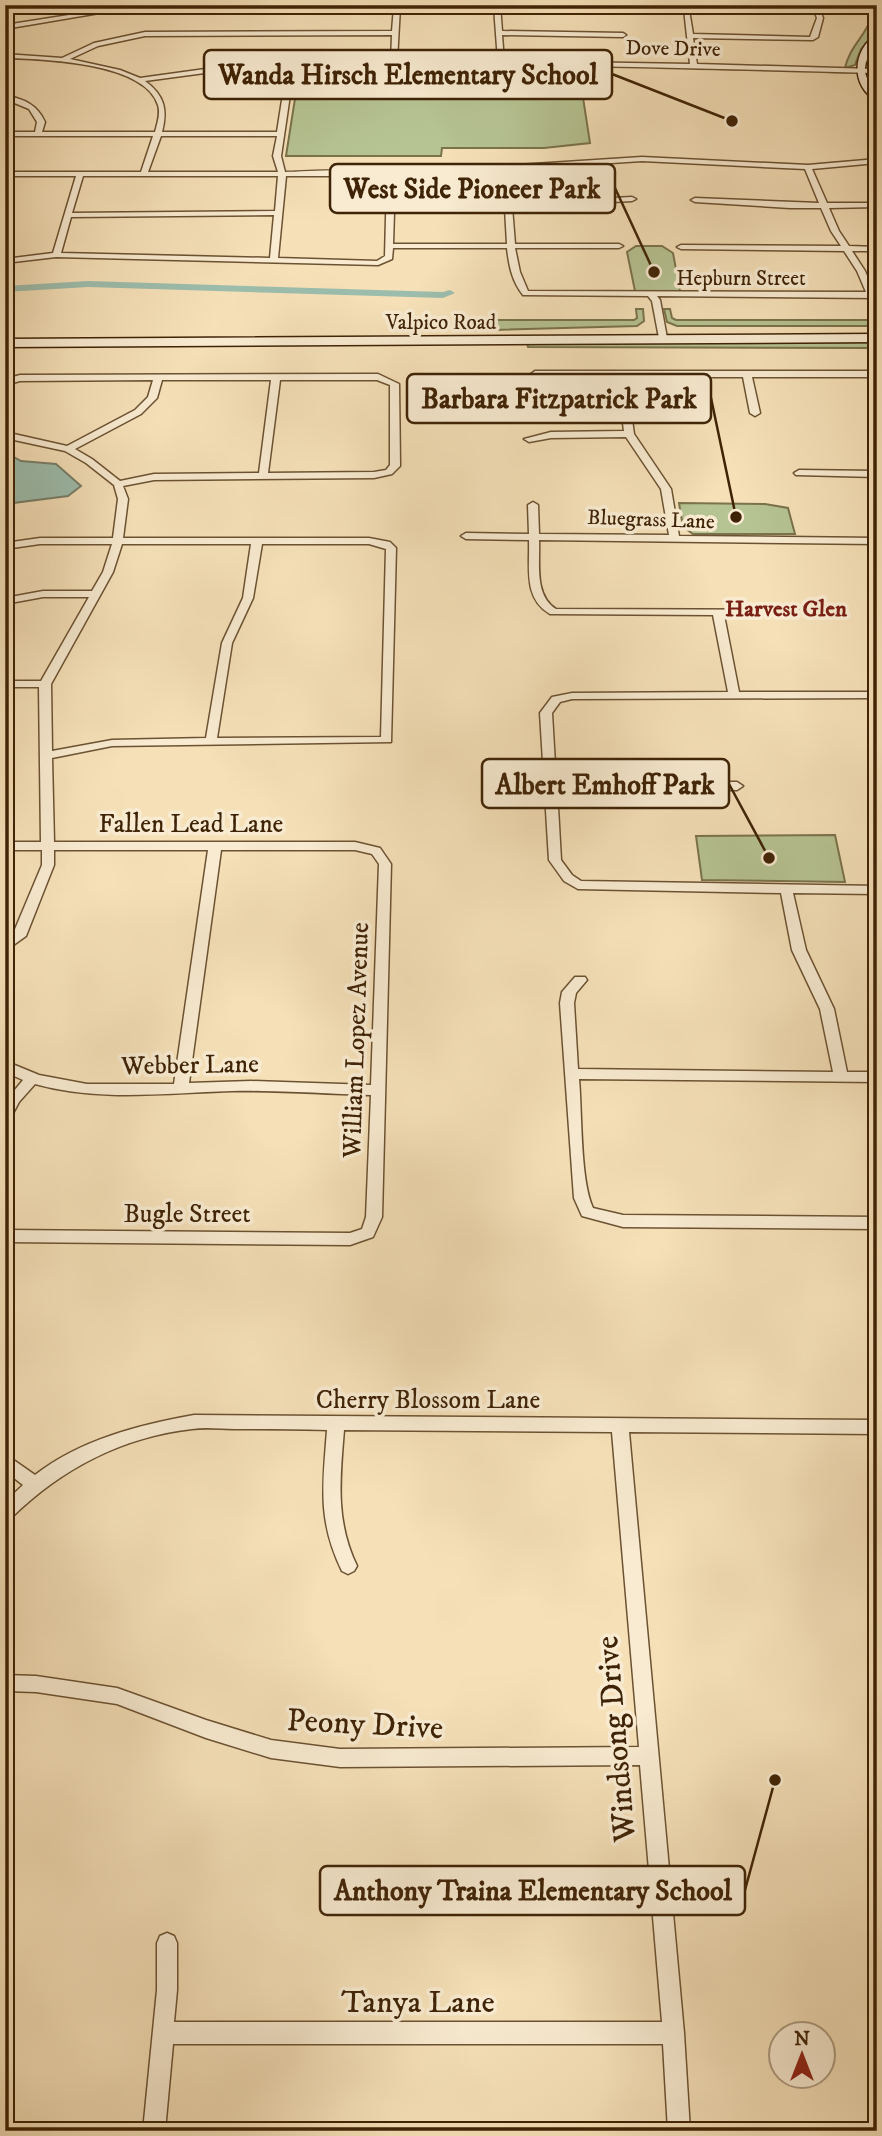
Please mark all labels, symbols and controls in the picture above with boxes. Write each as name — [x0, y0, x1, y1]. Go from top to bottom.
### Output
street label: Dove Drive — [625, 35, 721, 63]
callout: Wanda Hirsch Elementary School — [204, 50, 612, 99]
text: Wanda Hirsch Elementary School — [217, 58, 598, 93]
callout: West Side Pioneer Park — [330, 164, 615, 213]
text: West Side Pioneer Park — [342, 172, 602, 207]
street label: Hepburn Street — [676, 266, 806, 292]
street label: Valpico Road — [385, 310, 497, 336]
callout: Barbara Fitzpatrick Park — [407, 374, 711, 423]
text: Barbara Fitzpatrick Park — [421, 382, 698, 417]
street label: Bluegrass Lane — [587, 505, 715, 535]
district label: Harvest Glen — [725, 595, 848, 624]
callout: Albert Emhoff Park — [482, 759, 729, 808]
text: Albert Emhoff Park — [494, 768, 716, 803]
street label: Fallen Lead Lane — [99, 808, 283, 841]
street label: William Lopez Avenue — [336, 922, 377, 1160]
street label: Webber Lane — [120, 1048, 259, 1083]
street label: Bugle Street — [123, 1198, 251, 1231]
street label: Cherry Blossom Lane — [316, 1384, 540, 1417]
street label: Windsong Drive — [588, 1634, 646, 1845]
street label: Peony Drive — [286, 1701, 444, 1749]
callout: Anthony Traina Elementary School — [320, 1866, 745, 1915]
text: Anthony Traina Elementary School — [333, 1874, 732, 1909]
street label: Tanya Lane — [341, 1983, 495, 2023]
north arrow — [766, 2021, 836, 2090]
text: N — [794, 2028, 810, 2051]

